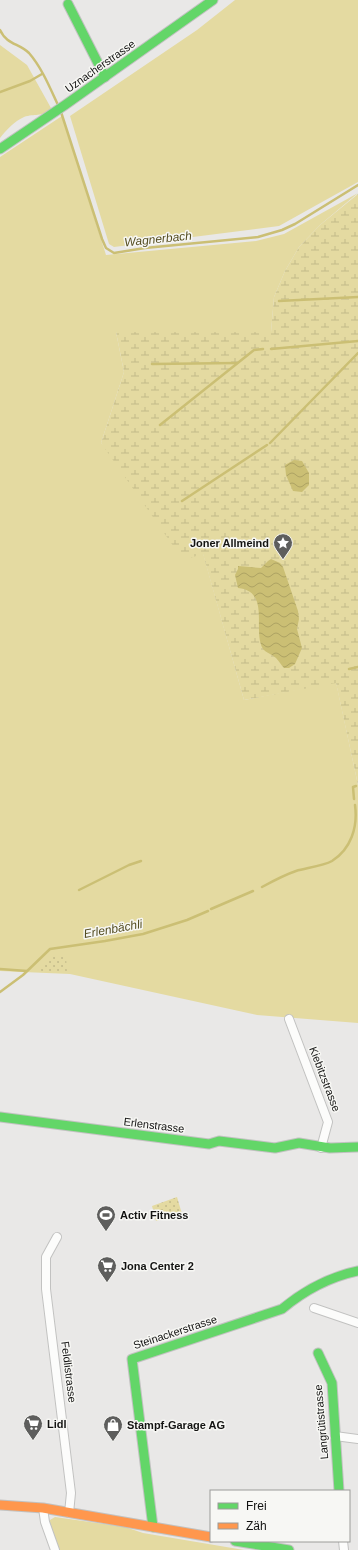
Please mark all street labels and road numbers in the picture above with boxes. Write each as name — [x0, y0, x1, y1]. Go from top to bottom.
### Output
street label: Uznacherstrasse — [63, 37, 137, 95]
street label: Kiebitzstrasse — [307, 1045, 343, 1113]
street label: Erlenstrasse — [123, 1115, 185, 1135]
street label: Steinackerstrasse — [132, 1313, 218, 1351]
street label: Feldlistrasse — [59, 1341, 79, 1403]
street label: Langrütistrasse — [312, 1384, 330, 1460]

